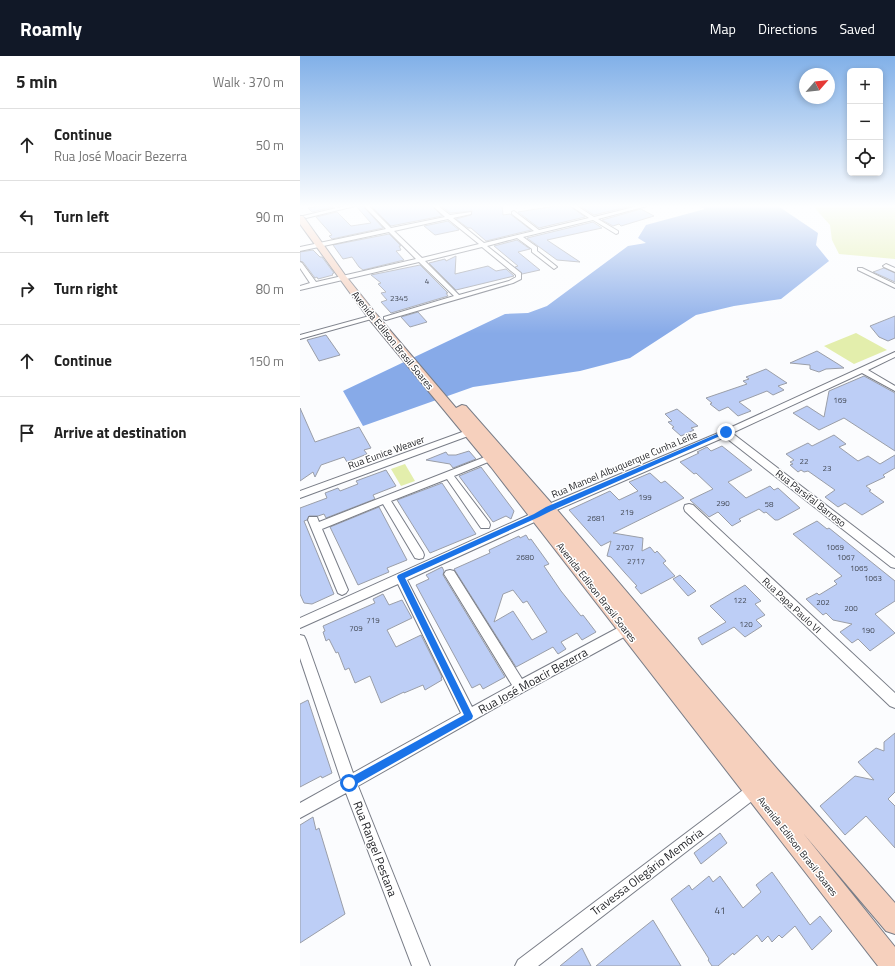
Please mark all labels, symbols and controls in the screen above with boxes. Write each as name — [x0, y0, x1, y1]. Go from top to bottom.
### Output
text: Roamly — [20, 14, 82, 43]
text: Map — [710, 18, 736, 39]
text: Directions — [758, 18, 817, 39]
text: Saved — [839, 18, 875, 39]
north arrow — [799, 68, 835, 104]
map controls — [847, 68, 883, 176]
button: + — [847, 68, 883, 104]
text: 5 min — [16, 69, 57, 95]
text: Walk · 370 m — [213, 72, 284, 92]
button: − — [847, 104, 883, 140]
text: Continue — [54, 123, 112, 146]
icon: ahead — [16, 134, 38, 156]
text: 50 m — [256, 135, 284, 155]
button: locate — [847, 140, 883, 176]
text: Rua José Moacir Bezerra — [54, 146, 187, 166]
text: Turn left — [54, 205, 109, 228]
icon: left — [16, 206, 38, 228]
text: 90 m — [256, 207, 284, 227]
house number: 4 — [425, 275, 430, 287]
text: Turn right — [54, 277, 118, 300]
icon: right — [16, 278, 38, 300]
text: 80 m — [256, 279, 284, 299]
street label: Avenida Edilson Brasil Soares — [348, 288, 437, 393]
house number: 2345 — [390, 292, 408, 304]
text: Continue — [54, 349, 112, 372]
icon: ahead — [16, 350, 38, 372]
text: 150 m — [248, 351, 284, 371]
house number: 169 — [833, 394, 847, 406]
text: Arrive at destination — [54, 421, 187, 444]
icon: arrive — [16, 422, 38, 444]
route end — [717, 423, 735, 441]
street label: Rua Manoel Albuquerque Cunha Leite — [549, 427, 699, 502]
street label: Rua Eunice Weaver — [346, 431, 427, 473]
house number: 22 — [800, 455, 808, 467]
house number: 23 — [823, 462, 831, 474]
street label: Rua Parsifal Barroso — [772, 466, 849, 531]
house number: 199 — [638, 491, 652, 503]
house number: 290 — [716, 497, 730, 509]
house number: 58 — [765, 498, 774, 510]
house number: 219 — [620, 506, 634, 518]
house number: 2681 — [587, 512, 605, 524]
street label: Avenida Edilson Brasil Soares — [553, 539, 641, 646]
house number: 2707 — [616, 541, 634, 553]
house number: 1069 — [826, 541, 844, 553]
house number: 2680 — [516, 551, 534, 563]
house number: 1067 — [837, 551, 855, 563]
house number: 2717 — [627, 555, 645, 567]
house number: 1065 — [850, 562, 868, 574]
house number: 1063 — [864, 572, 882, 584]
street label: Rua Papa Paulo VI — [759, 574, 825, 637]
house number: 122 — [733, 594, 747, 606]
house number: 202 — [816, 596, 830, 608]
house number: 200 — [844, 602, 858, 614]
house number: 719 — [366, 614, 380, 626]
house number: 120 — [739, 618, 753, 630]
house number: 709 — [349, 622, 363, 634]
house number: 190 — [861, 624, 875, 636]
street label: Rua José Moacir Bezerra — [474, 643, 591, 719]
route start — [340, 774, 358, 792]
street label: Avenida Edilson Brasil Soares — [754, 793, 842, 900]
street label: Rua Rangel Pestana — [348, 798, 402, 899]
street label: Travessa Olegário Memória — [586, 823, 707, 920]
house number: 41 — [714, 903, 726, 918]

